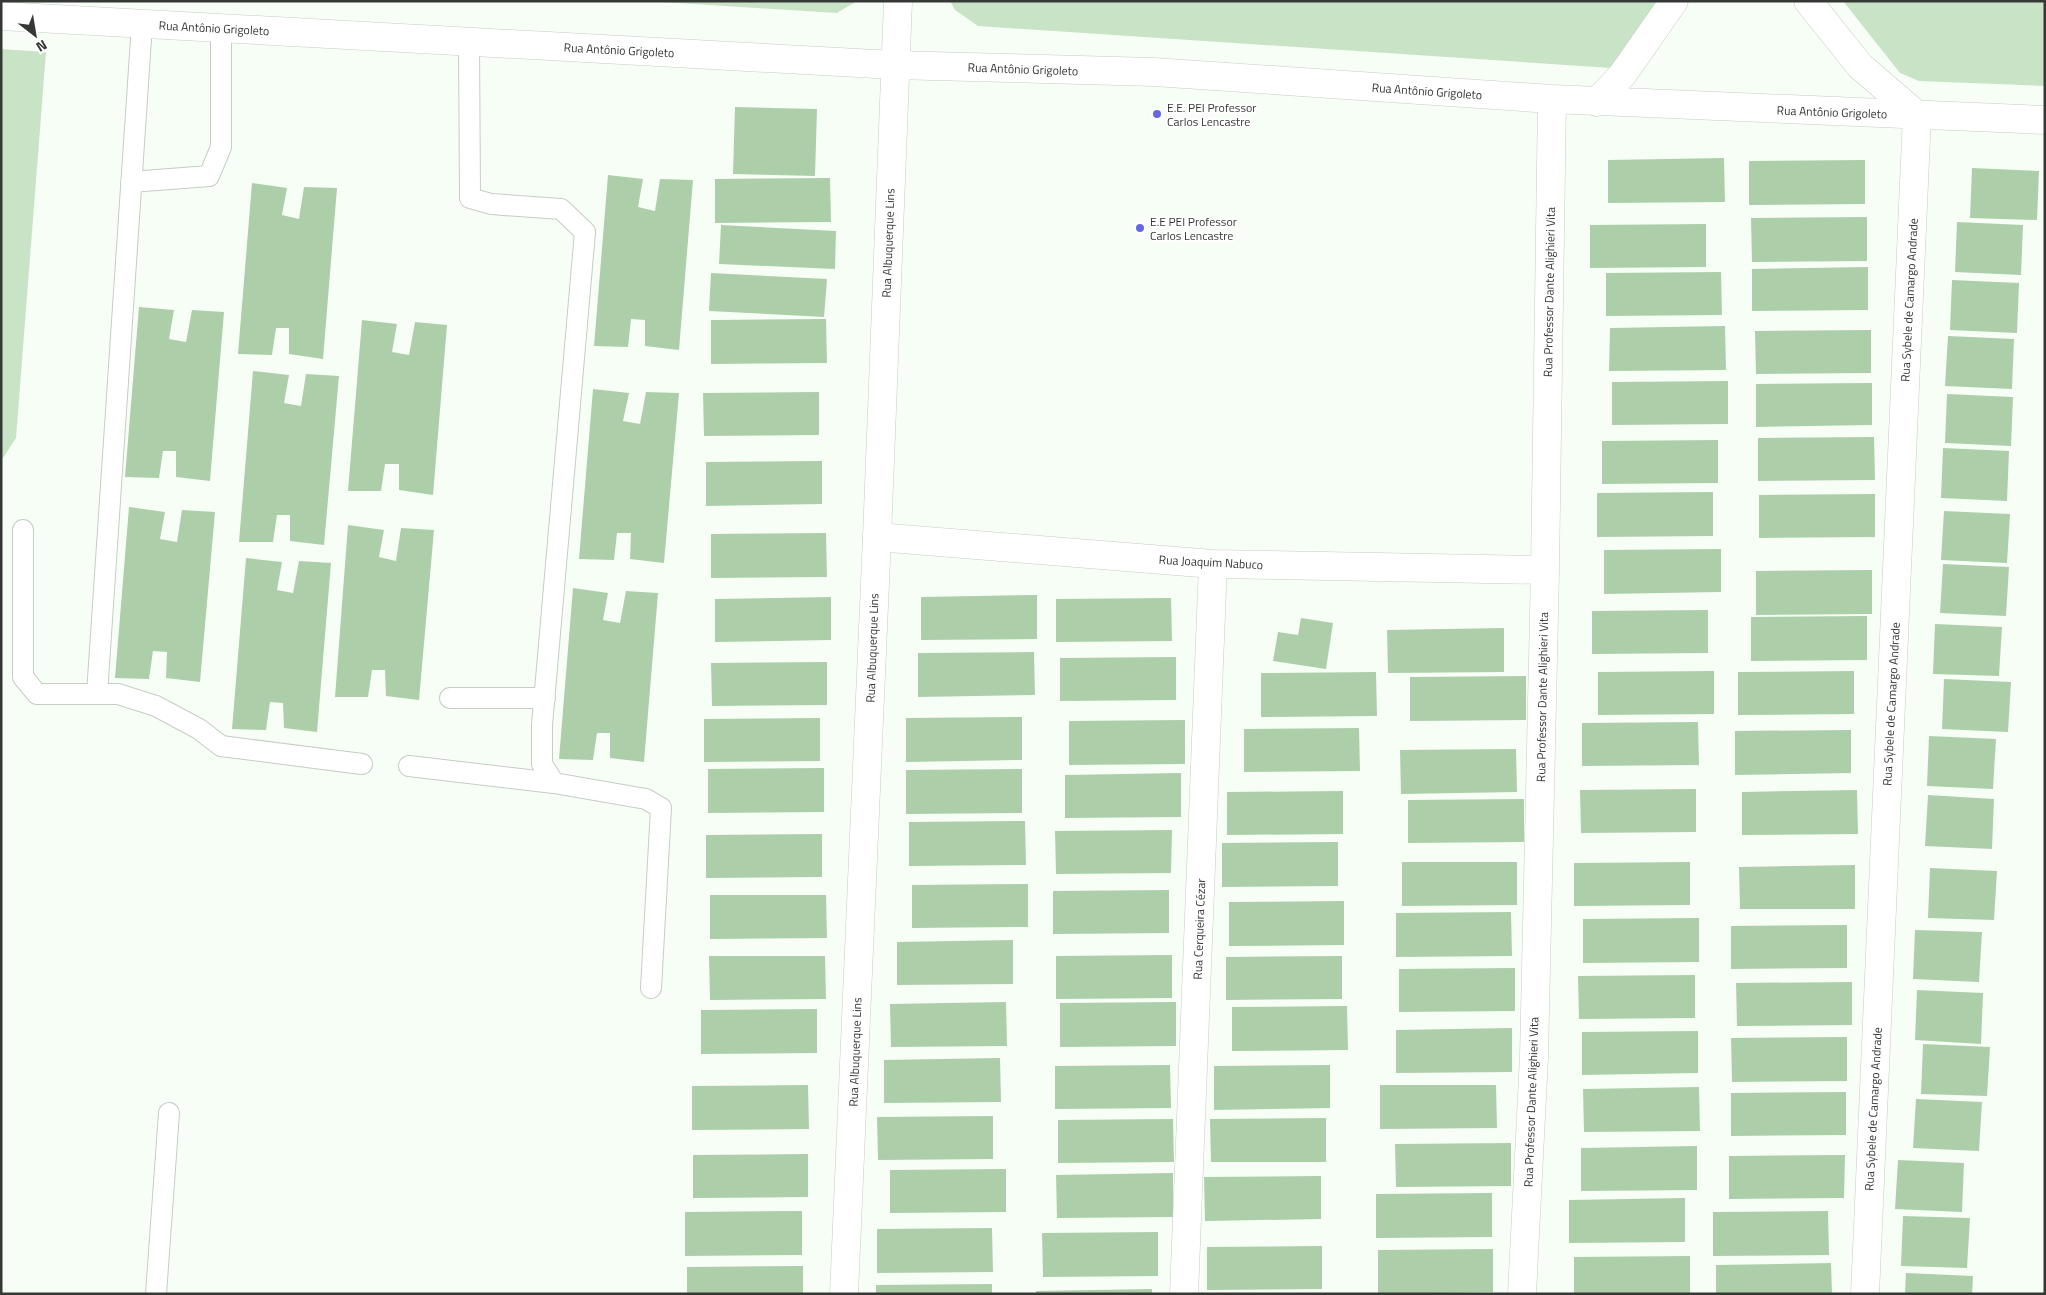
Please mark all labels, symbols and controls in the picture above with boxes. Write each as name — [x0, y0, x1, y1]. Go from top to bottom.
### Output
north arrow — [10, 10, 60, 60]
street label: Rua Antônio Grigoleto — [158, 16, 270, 40]
text: N — [32, 35, 52, 58]
street label: Rua Antônio Grigoleto — [563, 38, 675, 62]
street label: Rua Antônio Grigoleto — [967, 58, 1079, 80]
street label: Rua Antônio Grigoleto — [1371, 78, 1483, 104]
place label: E.E. PEI Professor Carlos Lencastre — [1167, 98, 1257, 131]
street label: Rua Antônio Grigoleto — [1776, 101, 1888, 123]
marker: E.E. PEI Professor Carlos Lencastre — [1151, 108, 1163, 120]
street label: Rua Albuquerque Lins — [877, 188, 899, 298]
street label: Rua Professor Dante Alighieri Vita — [1538, 207, 1560, 377]
place label: E.E PEI Professor Carlos Lencastre — [1150, 212, 1237, 245]
street label: Rua Sybele de Camargo Andrade — [1895, 218, 1923, 382]
marker: E.E PEI Professor Carlos Lencastre — [1134, 222, 1146, 234]
street label: Rua Joaquim Nabuco — [1158, 550, 1264, 574]
street label: Rua Albuquerque Lins — [861, 593, 883, 703]
street label: Rua Professor Dante Alighieri Vita — [1531, 612, 1553, 782]
street label: Rua Sybele de Camargo Andrade — [1877, 622, 1905, 786]
street label: Rua Cerqueira Cézar — [1188, 878, 1210, 980]
street label: Rua Albuquerque Lins — [844, 997, 866, 1107]
street label: Rua Professor Dante Alighieri Vita — [1519, 1017, 1543, 1187]
street label: Rua Sybele de Camargo Andrade — [1859, 1027, 1887, 1191]

